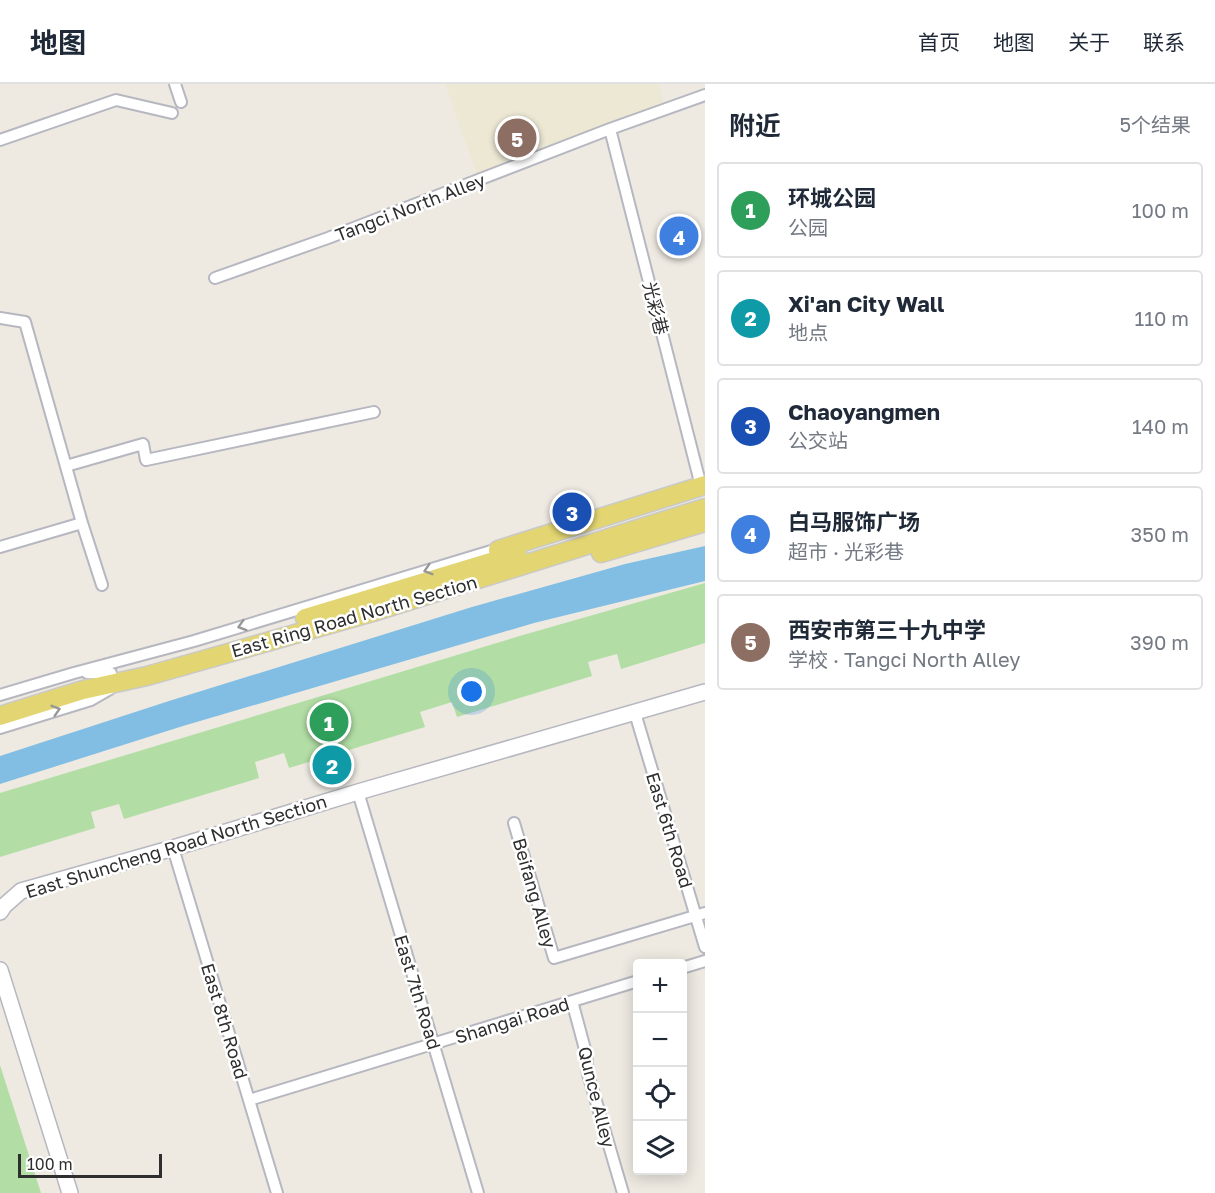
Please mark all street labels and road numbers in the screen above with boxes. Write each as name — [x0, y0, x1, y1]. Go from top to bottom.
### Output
street label: Tangci North Alley — [332, 168, 488, 246]
street label: 光彩巷 — [639, 279, 673, 337]
street label: East Ring Road North Section — [228, 570, 480, 662]
street label: East 6th Road — [642, 769, 698, 891]
street label: East Shuncheng Road North Section — [23, 790, 329, 902]
street label: Beifang Alley — [509, 835, 561, 951]
street label: East 7th Road — [390, 932, 446, 1052]
street label: East 8th Road — [197, 960, 253, 1082]
street label: Shangai Road — [452, 992, 572, 1048]
street label: Qunce Alley — [574, 1044, 620, 1150]

